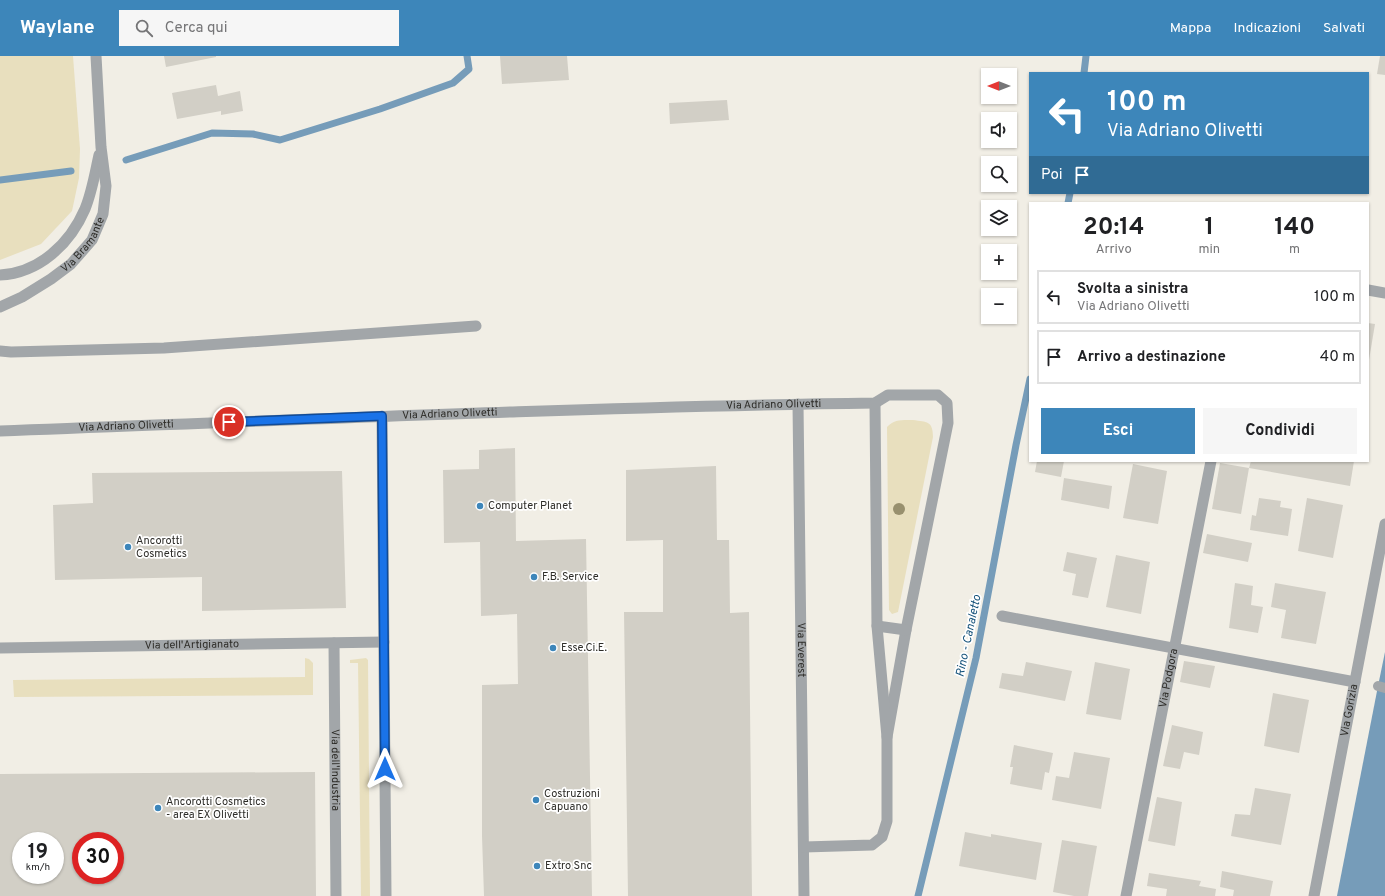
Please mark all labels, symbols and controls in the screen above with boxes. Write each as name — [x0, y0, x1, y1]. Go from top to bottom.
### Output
search box — [119, 10, 399, 46]
text: Waylane — [20, 16, 95, 40]
icon: search — [133, 17, 155, 39]
text: Cerca qui — [165, 19, 228, 38]
text: Mappa — [1170, 20, 1211, 37]
text: Indicazioni — [1233, 20, 1301, 37]
text: Salvati — [1323, 20, 1365, 37]
north arrow — [981, 68, 1017, 104]
map controls — [981, 68, 1017, 324]
text: 100 m — [1107, 85, 1187, 121]
icon: left — [1041, 88, 1093, 140]
button: sound — [981, 112, 1017, 148]
text: Via Adriano Olivetti — [1107, 120, 1263, 143]
button: search — [981, 156, 1017, 192]
icon: arrive — [1071, 164, 1093, 186]
text: Poi — [1041, 166, 1063, 185]
button: layers — [981, 200, 1017, 236]
text: 20:14 — [1083, 213, 1144, 243]
text: 1 — [1204, 213, 1214, 243]
text: 140 — [1274, 213, 1315, 243]
street label: Via Bramante — [58, 215, 108, 276]
text: Arrivo — [1096, 242, 1132, 258]
text: min — [1198, 242, 1220, 258]
text: m — [1289, 242, 1300, 258]
button: + — [981, 244, 1017, 280]
text: Svolta a sinistra — [1077, 280, 1188, 299]
icon: left — [1043, 286, 1065, 308]
button: − — [981, 288, 1017, 324]
text: 100 m — [1314, 288, 1355, 307]
text: Via Adriano Olivetti — [1077, 299, 1190, 315]
icon: arrive — [1043, 346, 1065, 368]
text: Arrivo a destinazione — [1077, 348, 1226, 367]
text: 40 m — [1320, 348, 1355, 367]
street label: Via Adriano Olivetti — [726, 397, 821, 413]
pin — [212, 405, 246, 439]
street label: Via Adriano Olivetti — [402, 405, 498, 423]
button: Esci — [1041, 408, 1195, 454]
button: Condividi — [1203, 408, 1357, 454]
icon: arrive — [218, 411, 240, 433]
street label: Via Adriano Olivetti — [78, 417, 174, 435]
place label: Computer Planet — [488, 499, 572, 513]
marker: Computer Planet — [475, 501, 485, 511]
place label: Ancorotti Cosmetics — [136, 534, 187, 561]
marker: Ancorotti Cosmetics — [123, 542, 133, 552]
place label: F.B. Service — [542, 570, 599, 584]
marker: F.B. Service — [529, 572, 539, 582]
water label: Rino - Canaletto — [952, 593, 986, 679]
street label: Via Everest — [794, 622, 808, 678]
street label: Via dell'Artigianato — [145, 637, 239, 653]
place label: Esse.Ci.E. — [561, 641, 607, 655]
marker: Esse.Ci.E. — [548, 643, 558, 653]
street label: Via Podgora — [1156, 647, 1181, 709]
street label: Via Gorizia — [1338, 683, 1361, 738]
street label: Via dell'Industria — [328, 729, 342, 811]
position arrow — [364, 748, 406, 790]
place label: Costruzioni Capuano — [544, 787, 600, 814]
place label: Ancorotti Cosmetics - area EX Olivetti — [166, 795, 266, 822]
marker: Costruzioni Capuano — [531, 795, 541, 805]
marker: Ancorotti Cosmetics - area EX Olivetti — [153, 803, 163, 813]
speed limit sign: 30 — [72, 832, 124, 884]
text: 19 — [28, 840, 48, 866]
place label: Extro Snc — [545, 859, 592, 873]
text: km/h — [26, 861, 50, 874]
marker: Extro Snc — [532, 861, 542, 871]

